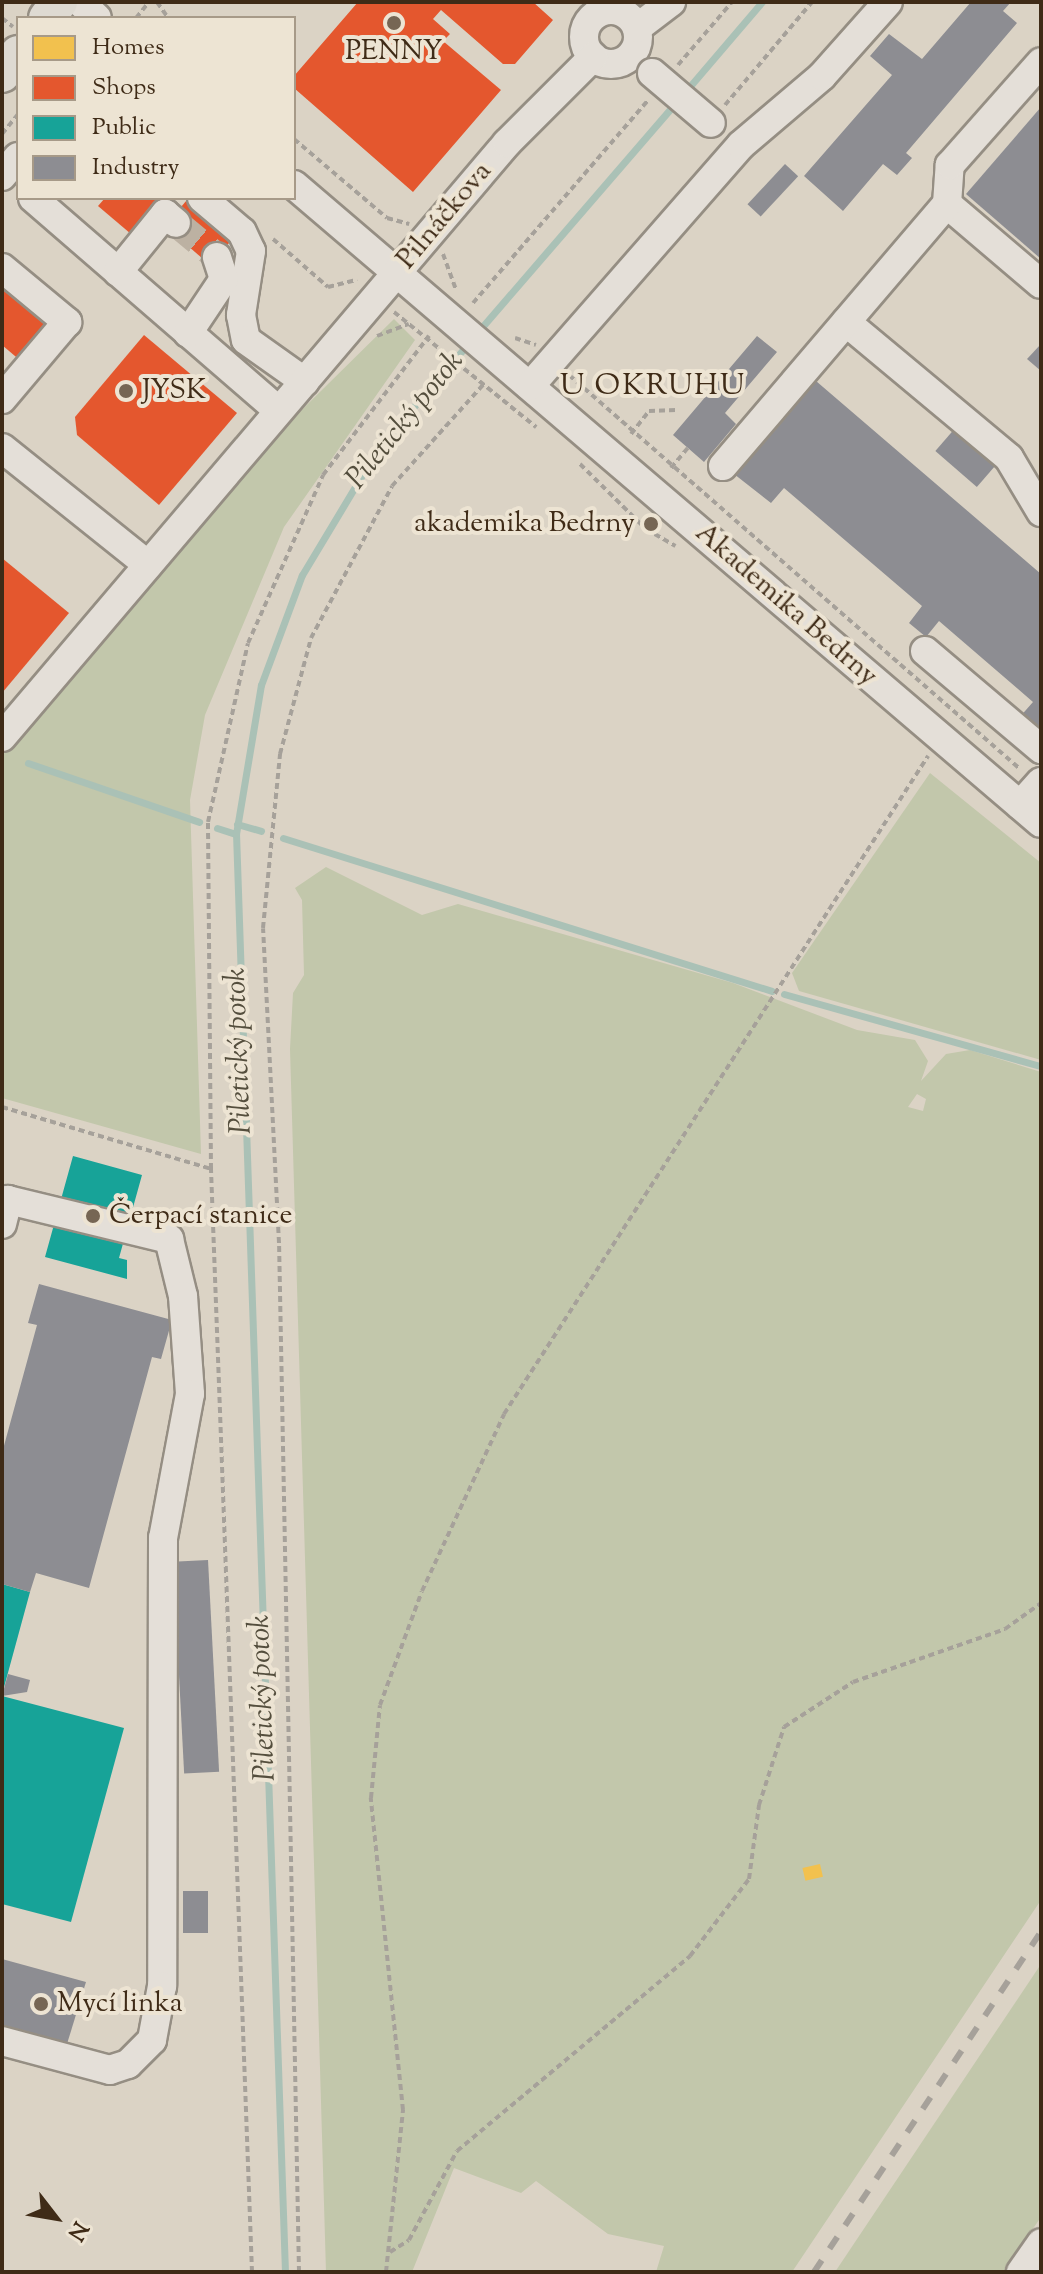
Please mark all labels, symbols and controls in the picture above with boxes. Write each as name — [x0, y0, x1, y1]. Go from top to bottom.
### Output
marker: PENNY — [385, 14, 403, 32]
legend — [16, 16, 296, 200]
text: Homes — [92, 31, 164, 65]
place label: PENNY — [345, 35, 443, 69]
text: Shops — [92, 71, 156, 105]
text: Public — [92, 111, 156, 145]
text: Industry — [92, 151, 180, 185]
street label: Pilnáčkova — [391, 156, 499, 276]
water label: Piletický potok — [340, 345, 472, 497]
district label: U OKRUHU — [560, 369, 746, 405]
place label: JYSK — [142, 374, 206, 408]
marker: JYSK — [117, 382, 135, 400]
place label: akademika Bedrny — [414, 507, 635, 541]
marker: akademika Bedrny — [642, 515, 660, 533]
street label: Akademika Bedrny — [688, 517, 884, 693]
water label: Piletický potok — [219, 967, 261, 1135]
place label: Čerpací stanice — [109, 1199, 293, 1233]
marker: Čerpací stanice — [84, 1207, 102, 1225]
water label: Piletický potok — [243, 1614, 285, 1782]
place label: Mycí linka — [57, 1987, 183, 2021]
marker: Mycí linka — [32, 1995, 50, 2013]
north arrow — [16, 2178, 96, 2258]
text: N — [58, 2215, 95, 2246]

